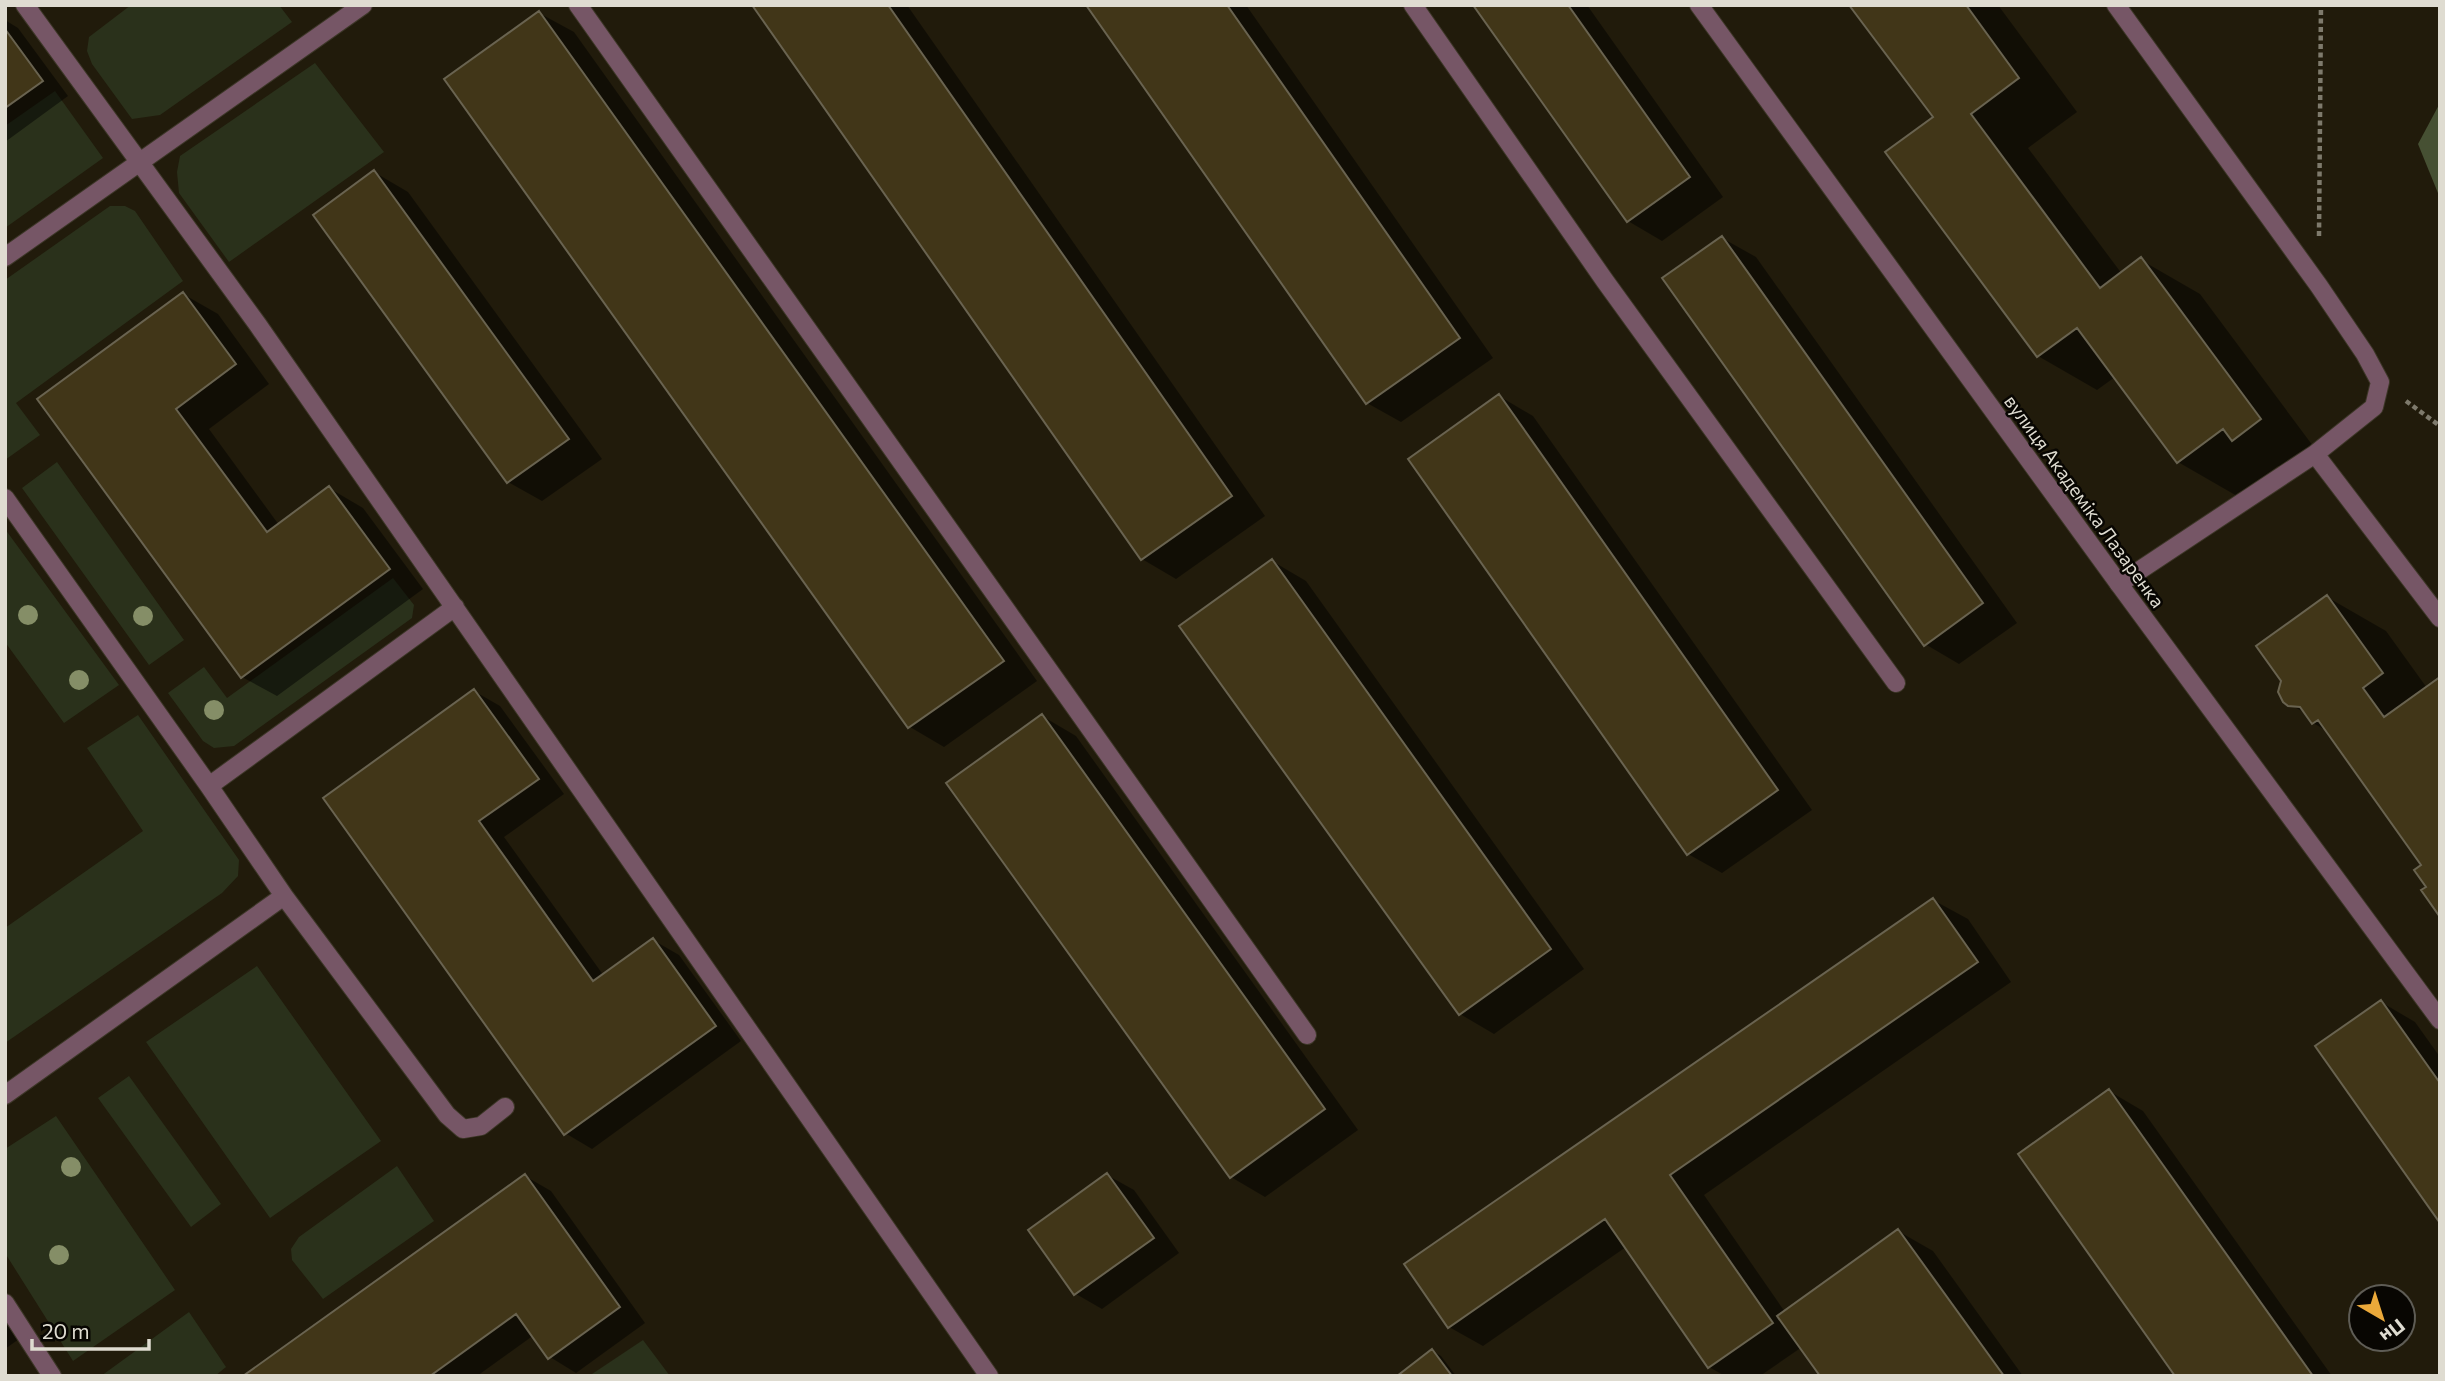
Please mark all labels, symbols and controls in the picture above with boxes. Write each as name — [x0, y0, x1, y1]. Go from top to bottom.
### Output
street label: вулиця Академіка Лазаренка — [2000, 390, 2170, 612]
north arrow — [2347, 1283, 2417, 1353]
scale bar — [32, 1308, 149, 1352]
text: Пн — [2376, 1315, 2410, 1348]
text: 20 m — [42, 1318, 90, 1343]

